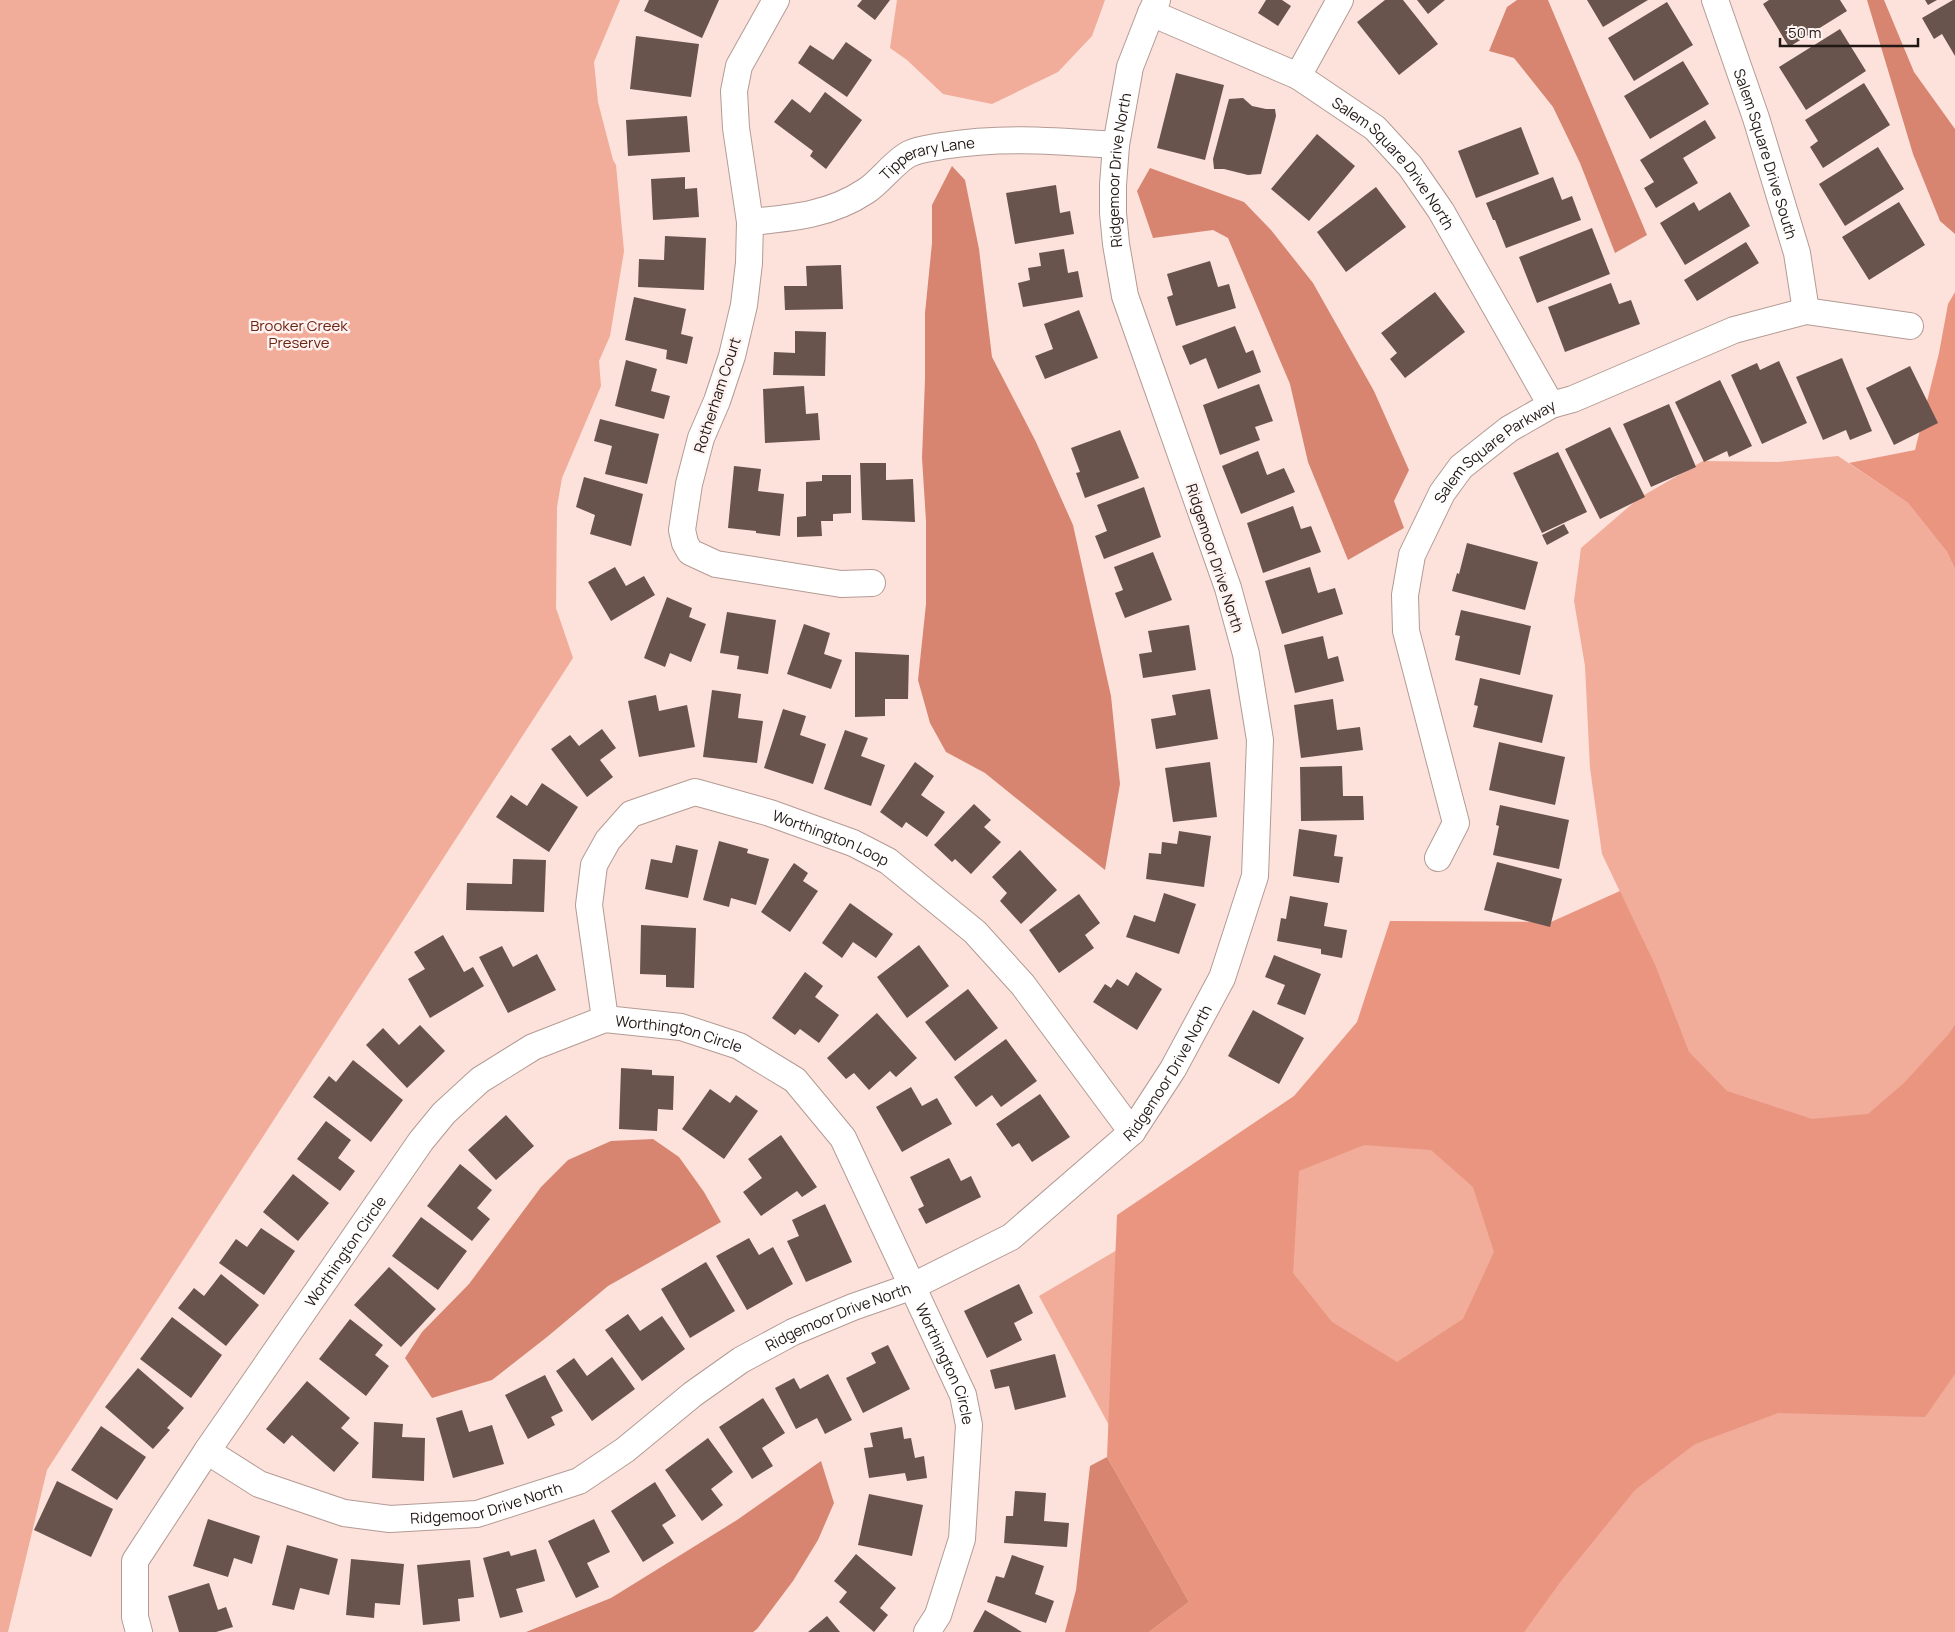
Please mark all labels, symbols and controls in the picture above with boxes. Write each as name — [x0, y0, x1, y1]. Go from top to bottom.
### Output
scale bar — [1780, 15, 1918, 47]
text: 50 m — [1788, 22, 1822, 43]
street label: Salem Square Drive South — [1729, 66, 1803, 242]
street label: Ridgemoor Drive North — [1102, 91, 1136, 249]
street label: Salem Square Drive North — [1328, 92, 1460, 233]
street label: Tipperary Lane — [875, 131, 976, 185]
park label: Brooker Creek Preserve — [250, 315, 348, 353]
street label: Rotherham Court — [688, 335, 746, 455]
street label: Salem Square Parkway — [1428, 394, 1559, 506]
street label: Ridgemoor Drive North — [1181, 481, 1249, 635]
street label: Worthington Loop — [770, 804, 893, 871]
street label: Ridgemoor Drive North — [1118, 1001, 1216, 1146]
street label: Worthington Circle — [614, 1010, 745, 1057]
street label: Worthington Circle — [299, 1191, 391, 1311]
street label: Ridgemoor Drive North — [761, 1277, 913, 1356]
street label: Worthington Circle — [911, 1300, 979, 1426]
street label: Ridgemoor Drive North — [410, 1477, 565, 1528]

